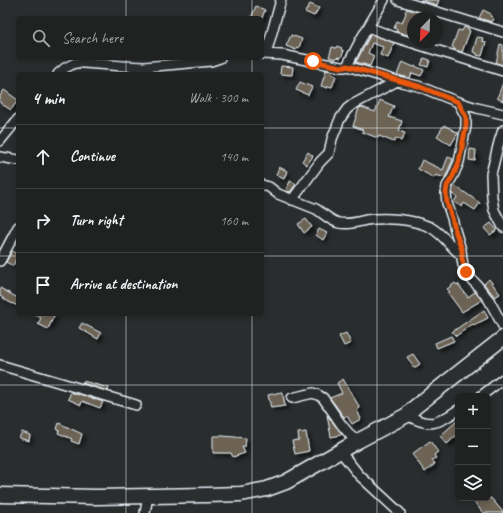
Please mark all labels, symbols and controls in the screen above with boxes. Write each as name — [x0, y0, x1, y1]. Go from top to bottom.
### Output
north arrow — [407, 12, 443, 48]
search box — [16, 16, 264, 60]
icon: search — [30, 27, 52, 49]
text: Search here — [62, 29, 123, 48]
route start — [304, 52, 322, 70]
text: 4 min — [32, 88, 65, 109]
text: Walk · 300 m — [189, 90, 248, 106]
icon: ahead — [32, 146, 54, 168]
text: Continue — [70, 147, 115, 166]
text: 140 m — [220, 149, 248, 165]
icon: right — [32, 210, 54, 232]
text: Turn right — [70, 211, 123, 230]
text: 160 m — [220, 213, 248, 229]
route end — [457, 263, 475, 281]
icon: arrive — [32, 274, 54, 296]
text: Arrive at destination — [70, 275, 177, 294]
map controls — [455, 393, 491, 501]
button: + — [455, 393, 491, 429]
button: − — [455, 429, 491, 465]
button: layers — [455, 465, 491, 501]

